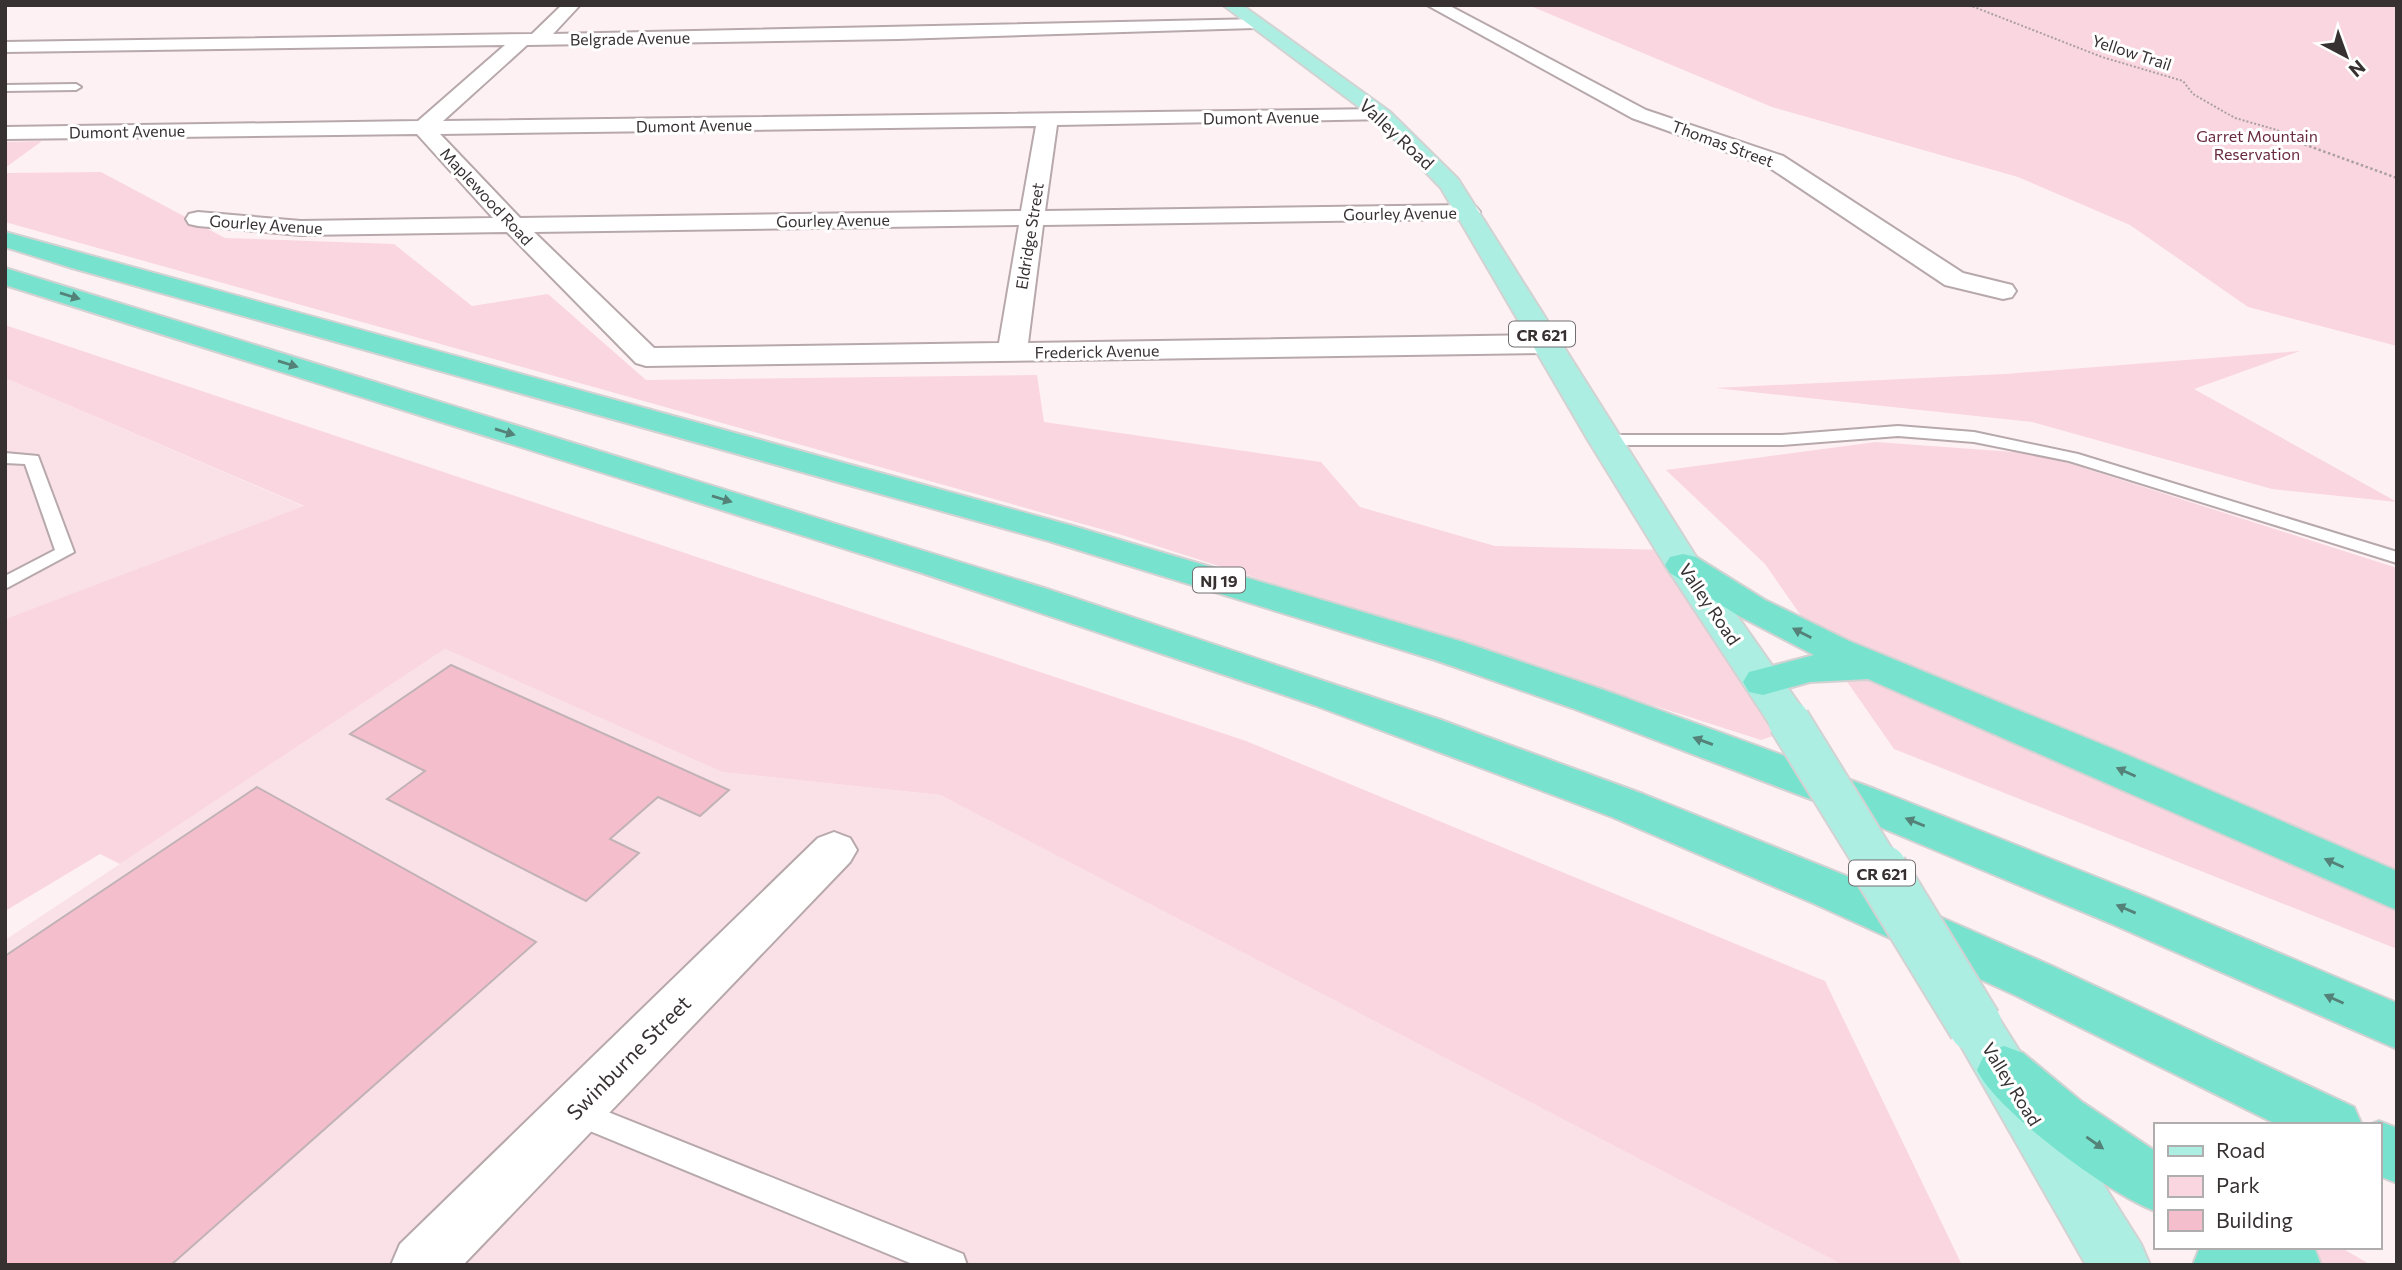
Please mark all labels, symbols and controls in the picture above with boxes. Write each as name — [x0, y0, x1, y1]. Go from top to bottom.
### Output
north arrow — [2311, 21, 2381, 91]
street label: Belgrade Avenue — [570, 27, 690, 49]
street label: Yellow Trail — [2090, 30, 2174, 74]
text: N — [2345, 56, 2370, 83]
street label: Valley Road — [1355, 94, 1439, 174]
street label: Dumont Avenue — [1203, 106, 1319, 128]
street label: Dumont Avenue — [636, 114, 752, 136]
street label: Thomas Street — [1670, 116, 1777, 170]
street label: Dumont Avenue — [69, 120, 185, 142]
park label: Garret Mountain Reservation — [2196, 126, 2318, 163]
street label: Maplewood Road — [437, 143, 537, 249]
street label: Eldridge Street — [1011, 181, 1047, 291]
street label: Gourley Avenue — [1343, 203, 1457, 223]
street label: Gourley Avenue — [776, 210, 890, 230]
street label: Gourley Avenue — [209, 211, 323, 237]
one-way arrow — [60, 292, 81, 302]
road number: CR 621 — [1509, 322, 1575, 346]
street label: Frederick Avenue — [1035, 340, 1159, 362]
one-way arrow — [277, 360, 298, 370]
one-way arrow — [494, 427, 515, 437]
one-way arrow — [712, 495, 733, 505]
street label: Valley Road — [1675, 559, 1745, 649]
road number: NJ 19 — [1193, 568, 1245, 593]
one-way arrow — [1792, 627, 1811, 639]
one-way arrow — [1692, 735, 1713, 746]
one-way arrow — [2116, 766, 2136, 778]
one-way arrow — [1905, 817, 1926, 828]
one-way arrow — [2324, 858, 2345, 869]
road number: CR 621 — [1849, 860, 1915, 886]
one-way arrow — [2115, 903, 2136, 914]
street label: Swinburne Street — [561, 990, 695, 1124]
one-way arrow — [2324, 993, 2345, 1004]
street label: Valley Road — [1978, 1038, 2046, 1130]
legend — [2154, 1123, 2381, 1249]
one-way arrow — [2086, 1136, 2104, 1150]
text: Road — [2216, 1137, 2265, 1162]
text: Park — [2216, 1172, 2260, 1197]
text: Building — [2216, 1207, 2293, 1232]

